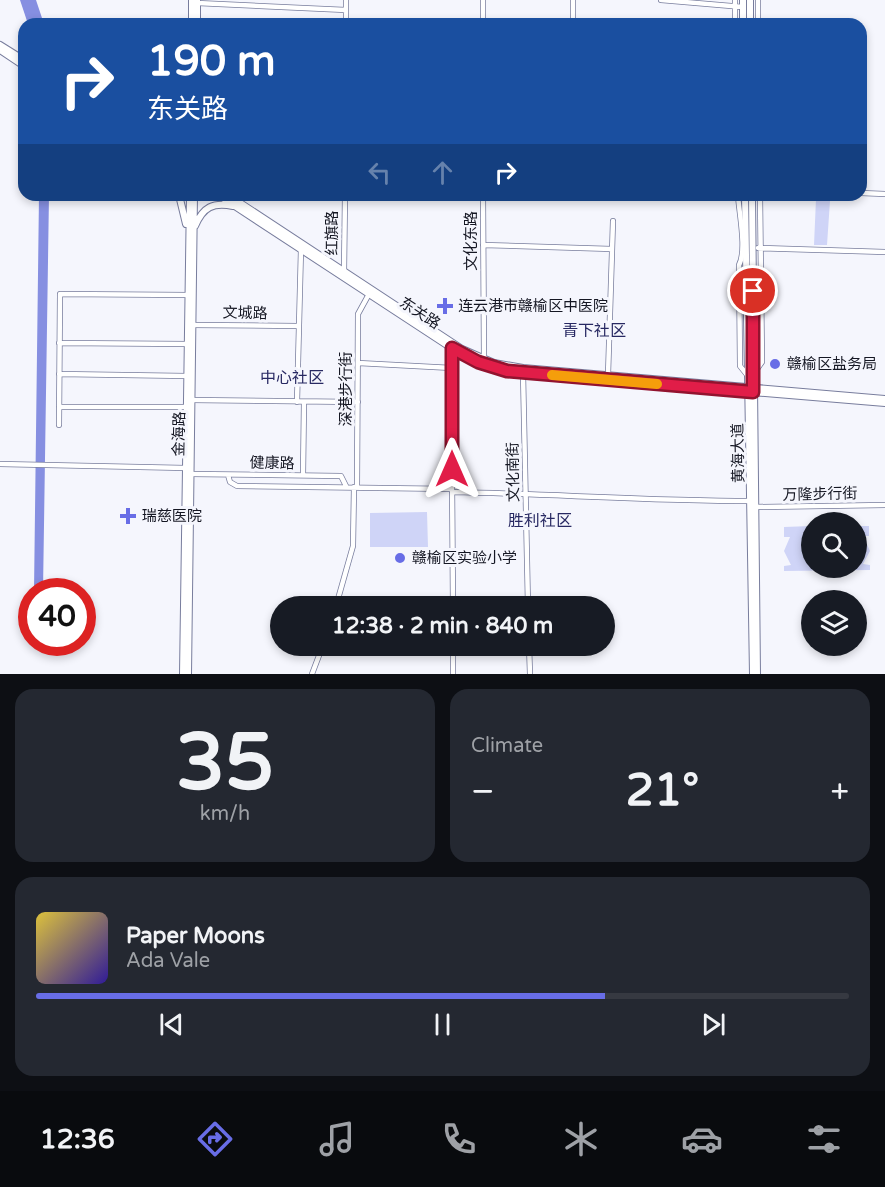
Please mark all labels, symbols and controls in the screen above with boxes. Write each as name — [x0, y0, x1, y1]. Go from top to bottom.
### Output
text: 190 m — [147, 36, 276, 87]
icon: right — [48, 42, 126, 120]
text: 东关路 — [147, 93, 228, 126]
icon: left — [363, 156, 396, 189]
icon: ahead — [426, 156, 459, 189]
icon: right — [489, 156, 522, 189]
street label: 红旗路 — [323, 210, 341, 256]
street label: 文化东路 — [462, 211, 480, 271]
pin — [727, 265, 778, 316]
icon: arrive — [736, 274, 769, 307]
street label: 东关路 — [396, 293, 444, 333]
marker: 连云港市赣榆区中医院 — [436, 297, 454, 315]
place label: 连云港市赣榆区中医院 — [458, 297, 608, 315]
street label: 文城路 — [222, 304, 268, 322]
district label: 青下社区 — [562, 321, 626, 341]
street label: 深港步行街 — [337, 351, 355, 427]
place label: 赣榆区盐务局 — [787, 355, 877, 373]
marker: 赣榆区盐务局 — [768, 357, 782, 371]
district label: 中心社区 — [260, 368, 324, 388]
street label: 金海路 — [170, 411, 188, 457]
street label: 黄海大道 — [728, 423, 748, 483]
position arrow — [420, 437, 484, 501]
street label: 文化南街 — [503, 442, 523, 502]
street label: 健康路 — [249, 454, 295, 472]
street label: 万隆步行街 — [782, 484, 858, 504]
marker: 瑞慈医院 — [119, 507, 137, 525]
place label: 瑞慈医院 — [142, 507, 202, 525]
district label: 胜利社区 — [508, 511, 572, 531]
map controls — [801, 512, 867, 656]
button: search — [801, 512, 867, 578]
place label: 赣榆区实验小学 — [412, 549, 517, 567]
marker: 赣榆区实验小学 — [393, 551, 407, 565]
speed limit sign: 40 — [18, 578, 96, 656]
button: layers — [801, 590, 867, 656]
text: 12:38 · 2 min · 840 m — [332, 613, 553, 639]
text: 35 — [176, 716, 274, 810]
text: Climate — [471, 734, 543, 758]
text: 21° — [626, 764, 699, 818]
text: − — [471, 772, 495, 811]
text: + — [830, 772, 849, 811]
text: km/h — [200, 802, 250, 826]
text: Paper Moons — [126, 923, 265, 949]
text: Ada Vale — [126, 949, 210, 973]
icon: previous — [155, 1008, 188, 1041]
icon: pause — [426, 1008, 459, 1041]
icon: next — [697, 1008, 730, 1041]
icon: directions — [194, 1118, 236, 1160]
icon: music — [316, 1118, 358, 1160]
icon: phone — [438, 1118, 480, 1160]
icon: climate — [560, 1118, 602, 1160]
icon: car — [681, 1118, 723, 1160]
icon: filters — [803, 1118, 845, 1160]
text: 12:36 — [40, 1123, 115, 1156]

